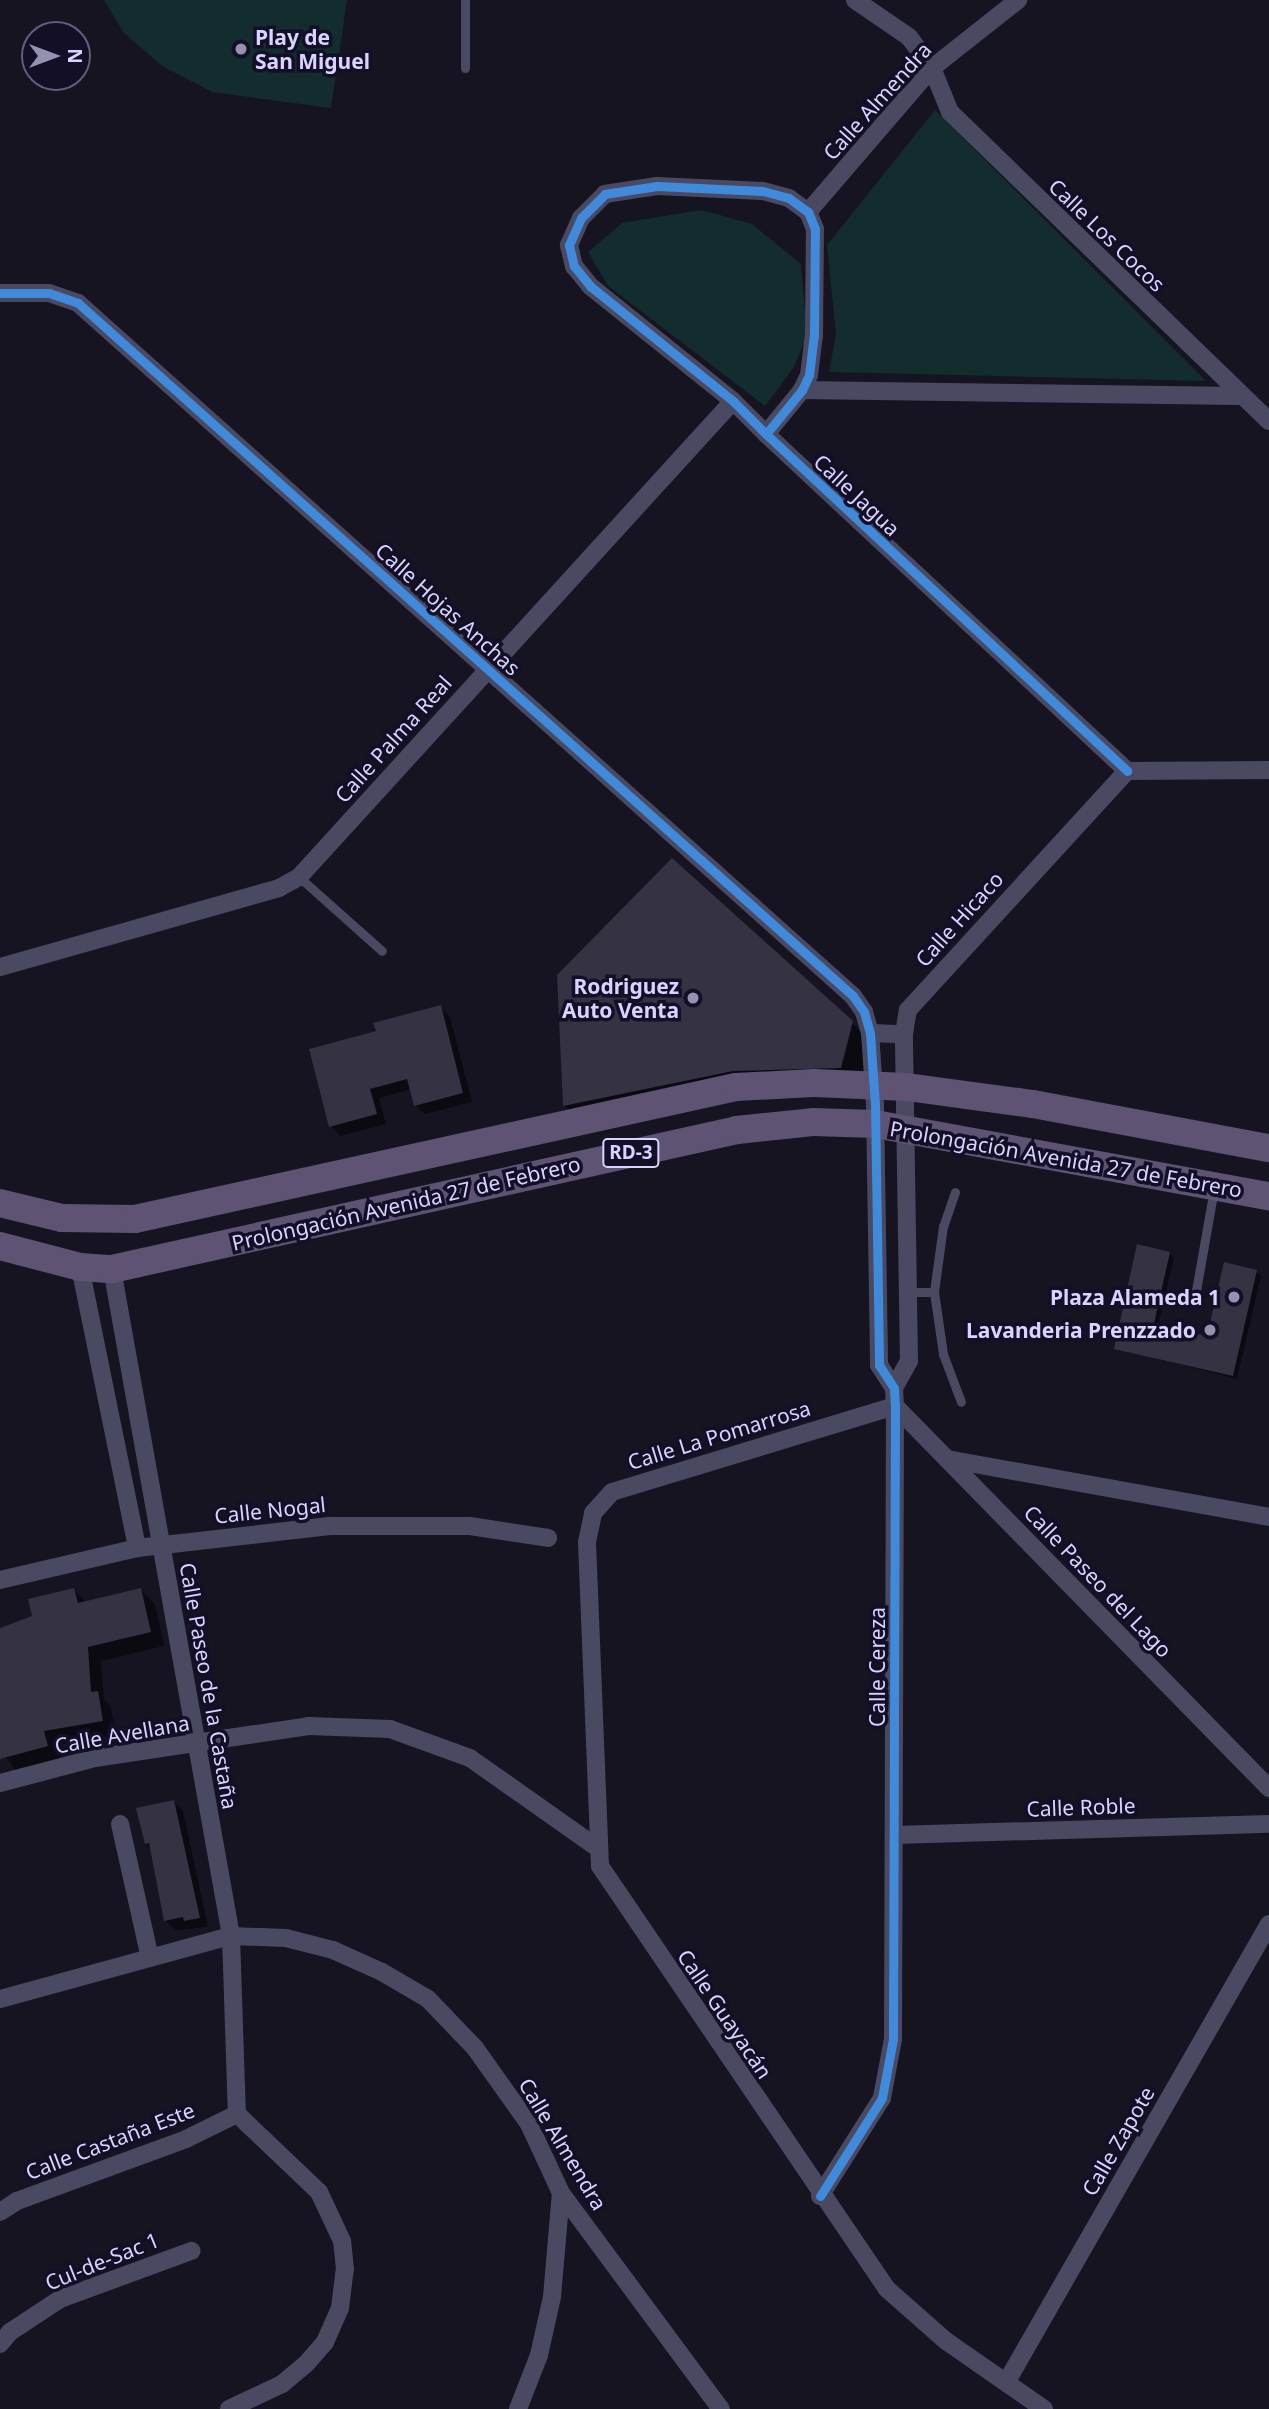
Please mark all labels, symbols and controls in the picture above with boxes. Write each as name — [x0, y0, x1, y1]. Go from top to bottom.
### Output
north arrow — [21, 21, 91, 91]
place label: Play de San Miguel — [255, 24, 370, 74]
street label: Calle Almendra — [818, 37, 936, 165]
marker: Play de San Miguel — [233, 41, 249, 57]
text: N — [62, 48, 88, 64]
street label: Calle Los Cocos — [1044, 173, 1170, 297]
street label: Calle Jagua — [809, 449, 905, 541]
street label: Calle Hojas Anchas — [371, 538, 525, 680]
street label: Calle Palma Real — [329, 670, 457, 808]
street label: Calle Hicaco — [910, 866, 1008, 972]
place label: Rodriguez Auto Venta — [562, 973, 679, 1023]
marker: Rodriguez Auto Venta — [685, 990, 701, 1006]
street label: Prolongación Avenida 27 de Febrero — [888, 1116, 1244, 1202]
road number: RD-3 — [601, 1138, 661, 1168]
street label: Prolongación Avenida 27 de Febrero — [229, 1151, 583, 1255]
place label: Plaza Alameda 1 — [1050, 1284, 1220, 1310]
marker: Plaza Alameda 1 — [1226, 1289, 1242, 1305]
place label: Lavanderia Prenzzado — [966, 1317, 1196, 1343]
marker: Lavanderia Prenzzado — [1202, 1322, 1218, 1338]
street label: Calle La Pomarrosa — [625, 1395, 813, 1475]
street label: Calle Nogal — [213, 1492, 327, 1528]
street label: Calle Paseo del Lago — [1019, 1500, 1177, 1662]
street label: Calle Paseo de la Castaña — [175, 1561, 243, 1811]
street label: Calle Cereza — [864, 1607, 890, 1727]
street label: Calle Avellana — [53, 1710, 191, 1758]
street label: Calle Roble — [1026, 1793, 1136, 1821]
street label: Calle Guayacán — [672, 1945, 778, 2083]
street label: Calle Almendra — [514, 2073, 612, 2215]
street label: Calle Zapote — [1077, 2082, 1159, 2200]
street label: Calle Castaña Este — [22, 2097, 198, 2185]
street label: Cul-de-Sac 1 — [41, 2227, 163, 2295]

